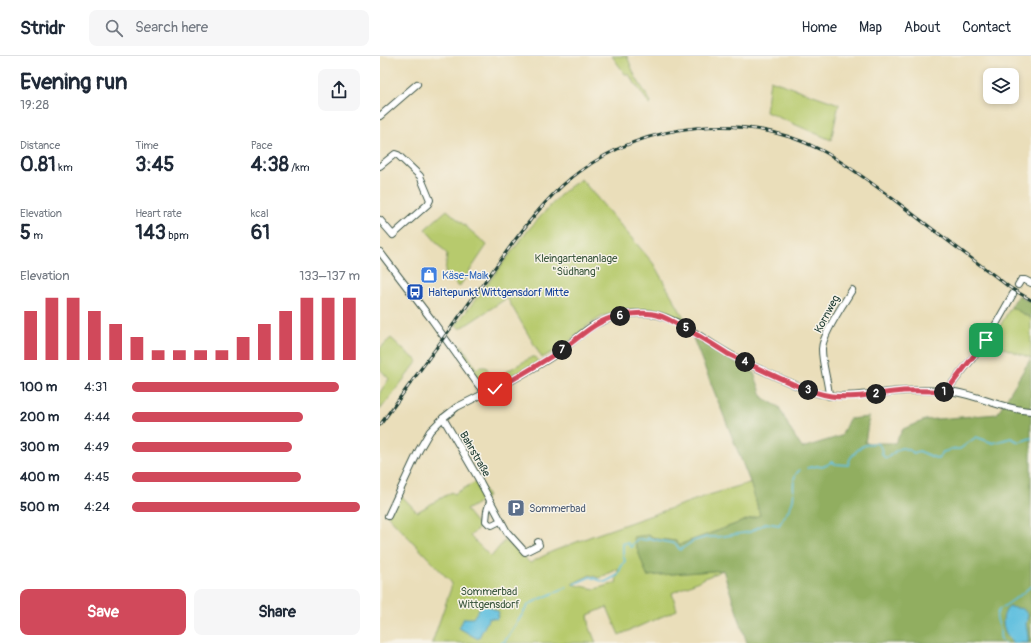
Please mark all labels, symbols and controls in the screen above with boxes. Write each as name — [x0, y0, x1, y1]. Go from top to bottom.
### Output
search box — [89, 10, 369, 46]
text: Stridr — [20, 16, 65, 40]
icon: search — [103, 17, 125, 39]
text: Search here — [135, 18, 208, 37]
text: Home — [802, 19, 837, 36]
text: Map — [859, 19, 882, 36]
text: About — [904, 19, 940, 36]
text: Contact — [962, 19, 1011, 36]
text: Evening run — [20, 68, 128, 96]
map controls — [983, 68, 1019, 104]
button: layers — [983, 68, 1019, 104]
button: share — [318, 69, 360, 111]
text: 19:28 — [20, 97, 49, 113]
text: Distance — [20, 139, 60, 152]
text: Time — [135, 139, 158, 152]
text: Pace — [251, 139, 272, 152]
text: 0.81 — [20, 152, 56, 177]
text: 3:45 — [135, 152, 174, 177]
text: 4:38 — [251, 152, 289, 177]
text: km — [56, 161, 73, 174]
text: /km — [289, 161, 310, 174]
text: Elevation — [20, 207, 62, 220]
text: Heart rate — [135, 207, 182, 220]
text: kcal — [251, 207, 269, 220]
text: 5 — [20, 220, 31, 245]
text: 143 — [135, 220, 166, 245]
text: 61 — [251, 220, 270, 245]
text: m — [31, 229, 43, 242]
text: bpm — [166, 229, 189, 242]
park label: Kleingartenanlage "Südhang" — [535, 252, 618, 278]
shop icon: Käse-Maik — [419, 265, 439, 285]
text: Elevation — [20, 268, 70, 284]
text: 133–137 m — [299, 268, 360, 284]
place label: Käse-Maik — [442, 269, 489, 282]
bus stop icon: Haltepunkt Wittgensdorf Mitte — [405, 282, 425, 302]
place label: Haltepunkt Wittgensdorf Mitte — [428, 286, 569, 299]
street label: Kornweg — [812, 292, 843, 335]
pin: 6 — [610, 306, 630, 326]
text: 6 — [617, 309, 623, 322]
pin: 5 — [676, 318, 696, 338]
text: 5 — [683, 321, 689, 334]
pin — [969, 323, 1003, 357]
icon: arrive — [975, 329, 997, 351]
pin: 7 — [552, 340, 572, 360]
text: 7 — [559, 343, 565, 356]
pin: 4 — [735, 352, 755, 372]
text: 4 — [742, 355, 748, 368]
pin — [478, 372, 512, 406]
icon: check — [484, 378, 506, 400]
text: 100 m — [20, 379, 57, 395]
text: 4:31 — [84, 379, 107, 395]
pin: 3 — [798, 380, 818, 400]
pin: 1 — [934, 382, 954, 402]
text: 3 — [805, 383, 811, 396]
pin: 2 — [866, 384, 886, 404]
text: 1 — [942, 385, 946, 398]
text: 2 — [873, 387, 879, 400]
text: 200 m — [20, 409, 59, 425]
text: 4:44 — [84, 409, 110, 425]
street label: Bahrstraße — [457, 429, 493, 479]
text: 300 m — [20, 439, 59, 455]
text: 4:49 — [84, 439, 109, 455]
text: 400 m — [20, 469, 60, 485]
text: 4:45 — [84, 469, 110, 485]
parking icon: Sommerbad — [506, 498, 526, 518]
text: 500 m — [20, 499, 59, 515]
text: 4:24 — [84, 499, 110, 515]
place label: Sommerbad — [529, 502, 586, 515]
park label: Sommerbad Wittgensdorf — [458, 585, 520, 611]
button: Save — [20, 589, 186, 635]
button: Share — [194, 589, 360, 635]

